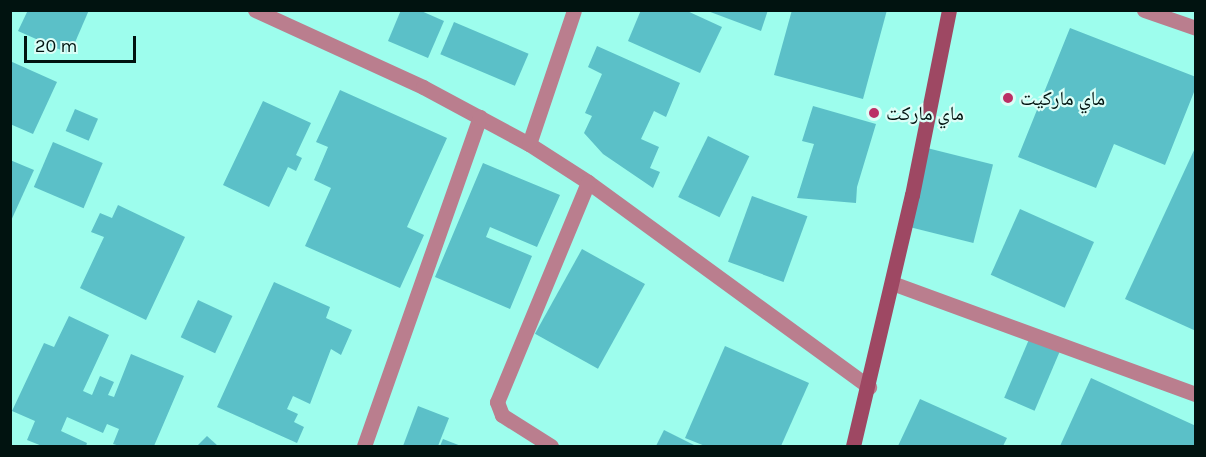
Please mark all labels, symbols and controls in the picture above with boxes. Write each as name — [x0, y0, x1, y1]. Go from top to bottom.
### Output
scale bar — [27, 24, 140, 62]
text: 20 m — [35, 35, 77, 57]
place label: ماي ماركيت — [1020, 86, 1105, 110]
marker: ماي ماركيت — [1001, 91, 1015, 105]
place label: ماي ماركت — [886, 101, 964, 125]
marker: ماي ماركت — [867, 106, 881, 120]

